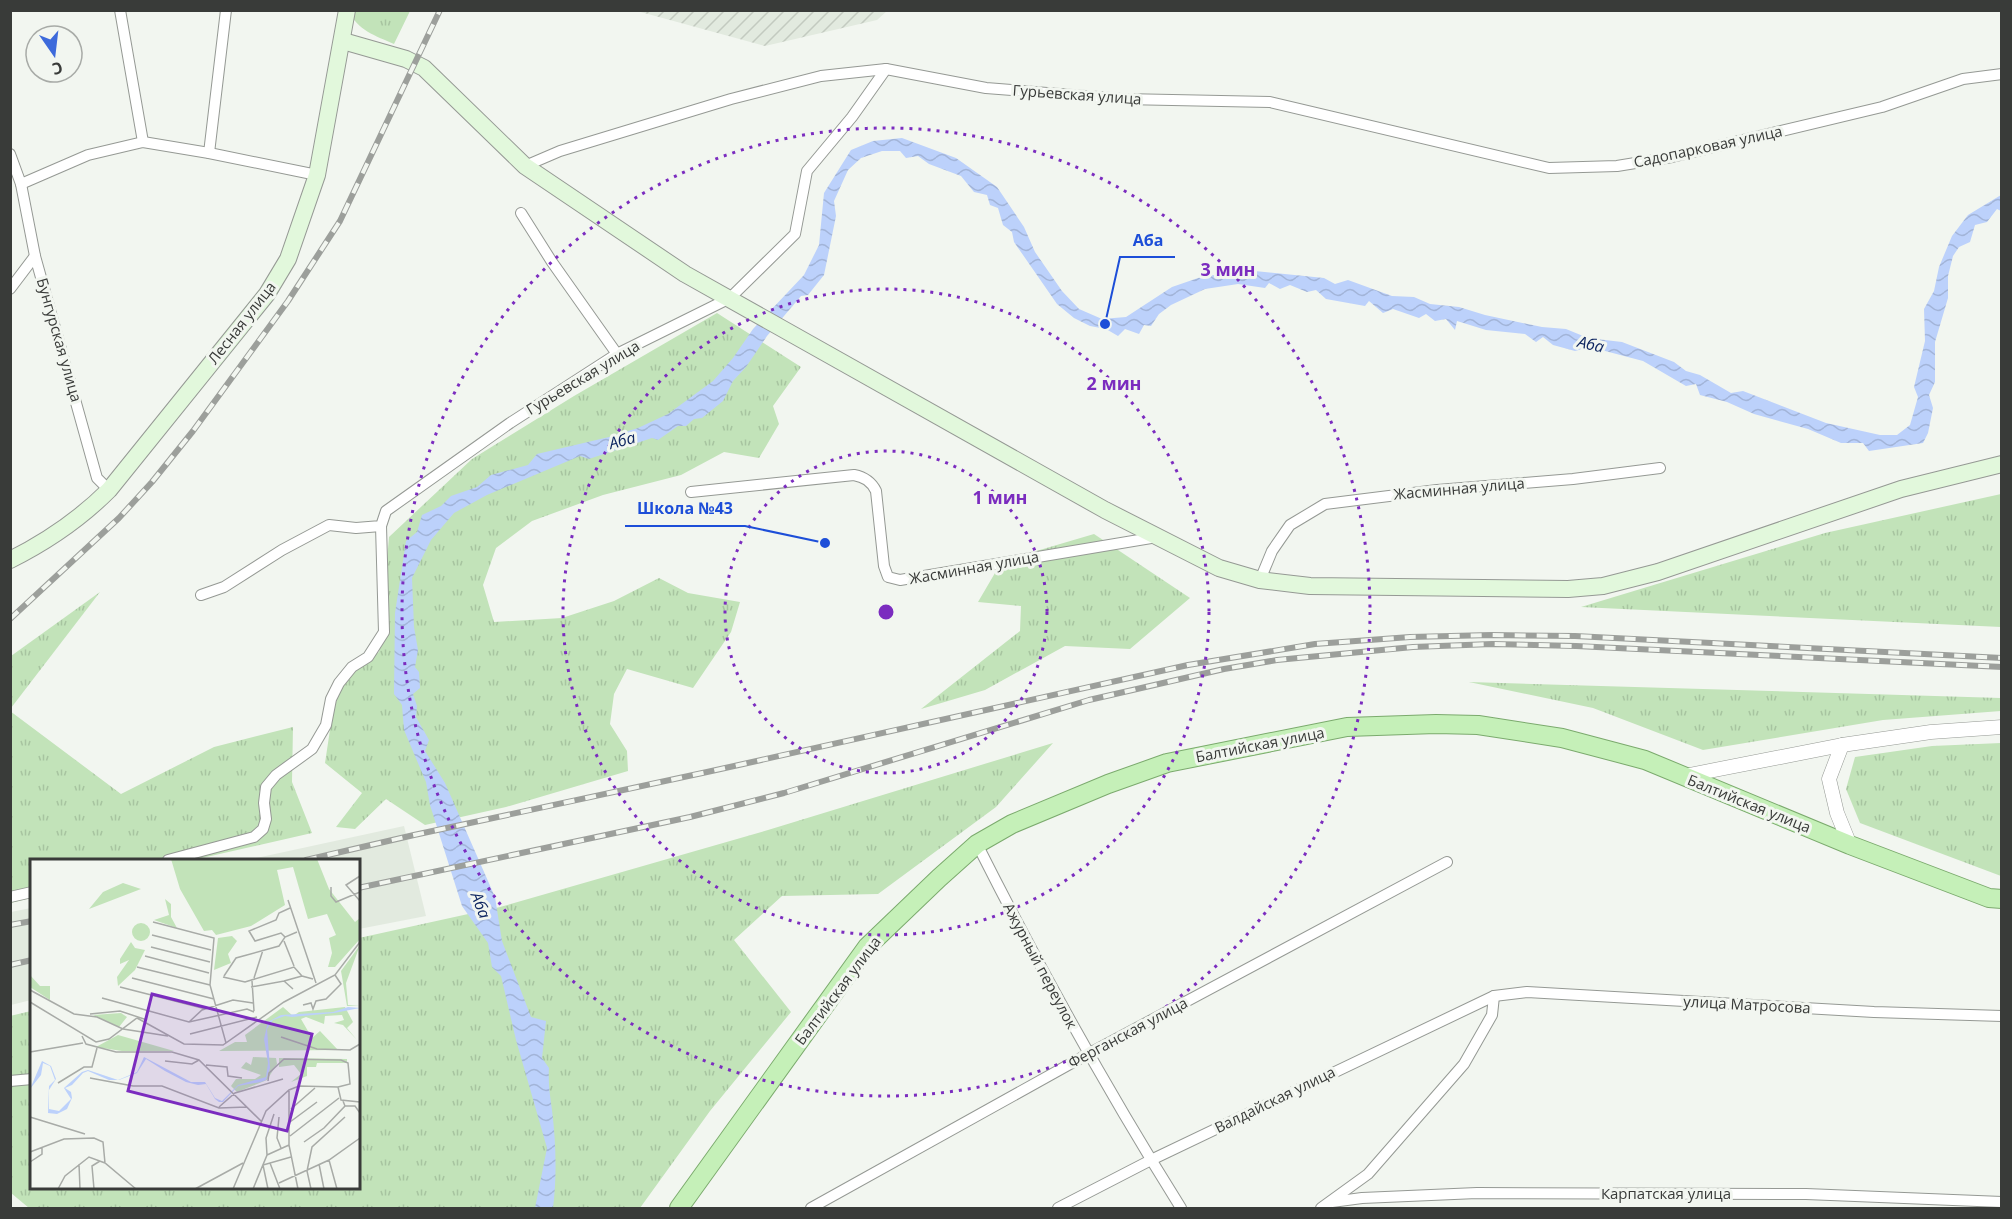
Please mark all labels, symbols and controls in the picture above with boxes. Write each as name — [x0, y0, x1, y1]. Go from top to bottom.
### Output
north arrow — [24, 24, 84, 84]
text: С — [50, 57, 65, 80]
street label: Гурьевская улица — [1012, 80, 1142, 108]
street label: Садопарковая улица — [1632, 120, 1784, 172]
callout: Аба — [1120, 223, 1175, 257]
text: Аба — [1133, 229, 1163, 251]
text: 3 мин — [1200, 257, 1256, 281]
street label: Бунгурская улица — [33, 275, 87, 404]
street label: Лесная улица — [203, 277, 280, 368]
water label: Аба — [1575, 330, 1606, 358]
street label: Гурьевская улица — [522, 335, 643, 419]
text: 2 мин — [1086, 371, 1142, 395]
water label: Аба — [605, 426, 638, 454]
street label: Жасминная улица — [1393, 472, 1525, 504]
text: 1 мин — [972, 485, 1028, 509]
callout: Школа №43 — [625, 492, 745, 526]
text: Школа №43 — [637, 497, 733, 519]
street label: Жасминная улица — [907, 546, 1040, 588]
centre of rings — [876, 602, 896, 622]
street label: Балтийская улица — [1194, 722, 1326, 766]
street label: Балтийская улица — [1685, 769, 1814, 837]
inset map — [30, 859, 360, 1189]
water label: Аба — [465, 888, 496, 922]
street label: Ажурный переулок — [999, 899, 1083, 1032]
street label: Балтийская улица — [790, 932, 885, 1049]
street label: улица Матросова — [1683, 991, 1811, 1017]
street label: Ферганская улица — [1064, 992, 1191, 1072]
street label: Валдайская улица — [1211, 1061, 1338, 1137]
street label: Карпатская улица — [1601, 1183, 1731, 1203]

